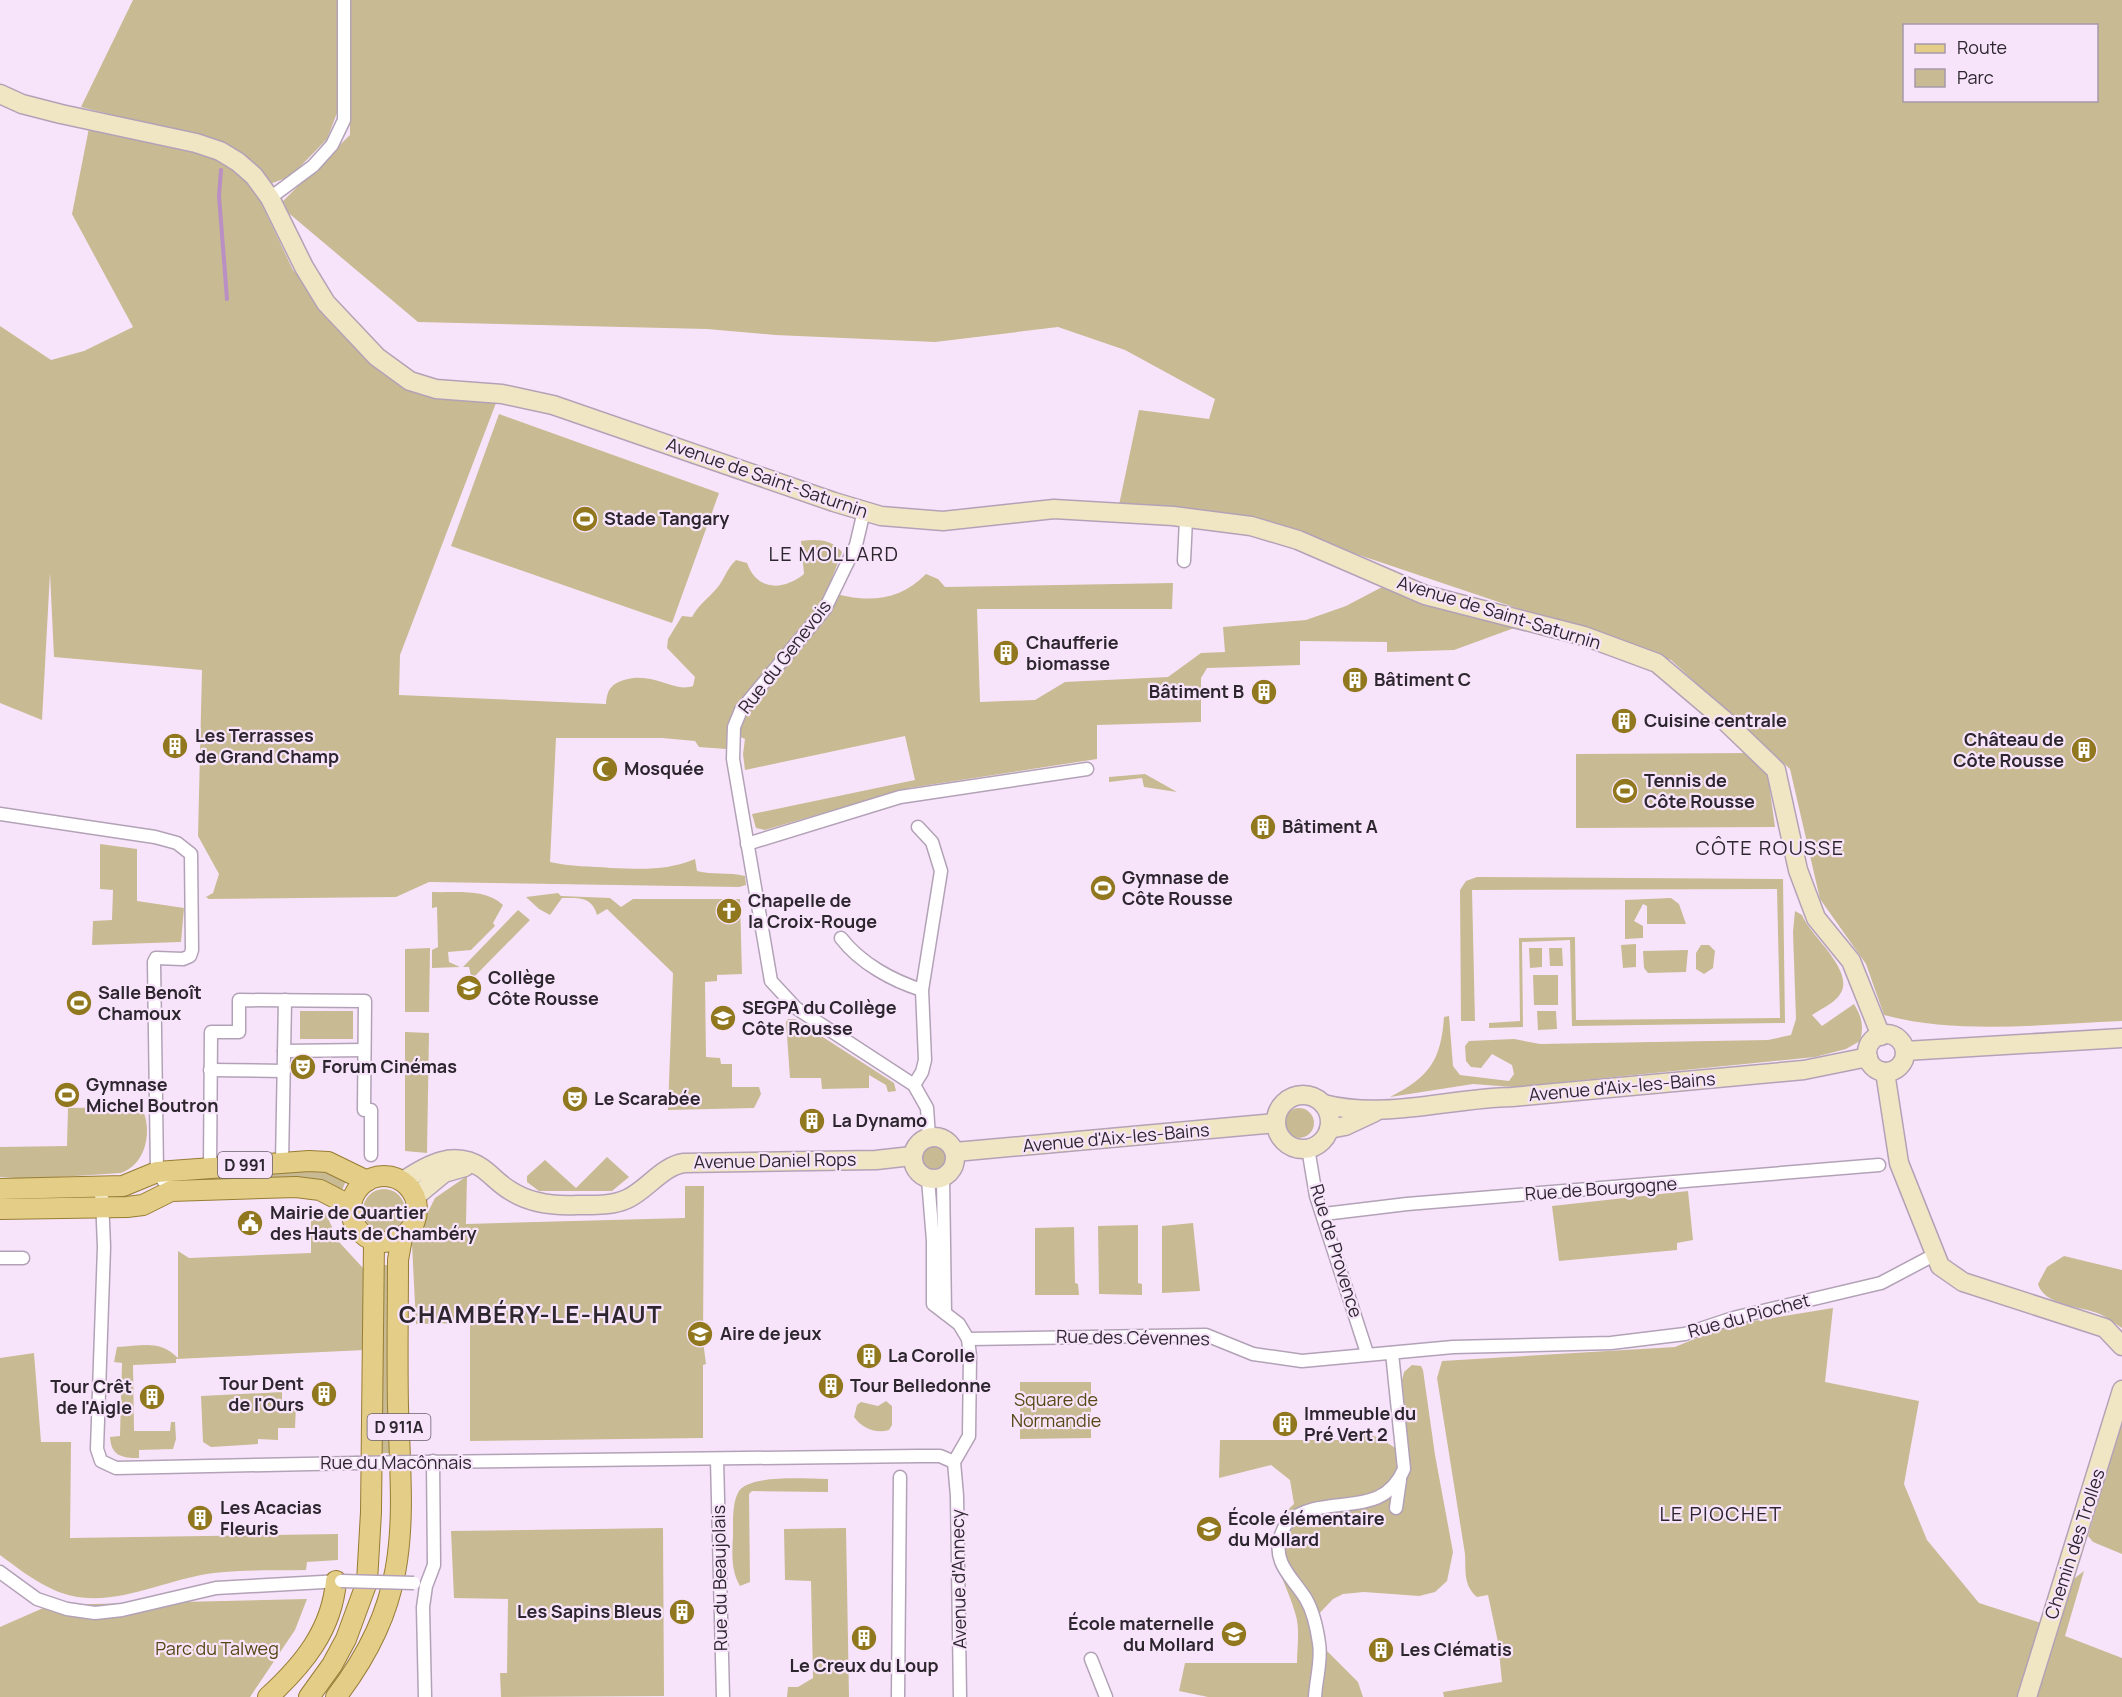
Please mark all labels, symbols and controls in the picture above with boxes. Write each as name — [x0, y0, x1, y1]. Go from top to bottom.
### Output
legend — [1903, 24, 2098, 102]
text: Route — [1957, 35, 2007, 59]
text: Parc — [1957, 65, 1994, 89]
street label: Avenue de Saint-Saturnin — [663, 431, 871, 523]
sports icon: Stade Tangary — [570, 504, 600, 534]
place label: Stade Tangary — [604, 506, 729, 530]
district label: LE MOLLARD — [768, 540, 900, 567]
street label: Avenue de Saint-Saturnin — [1394, 570, 1604, 654]
street label: Rue du Genevois — [732, 595, 836, 718]
place label: Chaufferie biomasse — [1026, 630, 1119, 675]
building icon: Chaufferie biomasse — [991, 638, 1021, 668]
building icon: Bâtiment C — [1340, 665, 1370, 695]
place label: Bâtiment C — [1374, 667, 1471, 691]
building icon: Bâtiment B — [1249, 677, 1279, 707]
place label: Bâtiment B — [1149, 679, 1244, 703]
building icon: Cuisine centrale — [1609, 706, 1639, 736]
place label: Cuisine centrale — [1644, 708, 1787, 732]
place label: Les Terrasses de Grand Champ — [195, 723, 339, 768]
place label: Château de Côte Rousse — [1953, 727, 2064, 772]
building icon: Les Terrasses de Grand Champ — [160, 731, 190, 761]
building icon: Château de Côte Rousse — [2069, 735, 2099, 765]
mosque icon: Mosquée — [590, 754, 620, 784]
place label: Mosquée — [624, 756, 704, 780]
place label: Tennis de Côte Rousse — [1644, 768, 1755, 813]
sports icon: Tennis de Côte Rousse — [1610, 776, 1640, 806]
building icon: Bâtiment A — [1248, 812, 1278, 842]
place label: Bâtiment A — [1282, 814, 1378, 838]
district label: CÔTE ROUSSE — [1695, 834, 1845, 861]
place label: Gymnase de Côte Rousse — [1122, 865, 1233, 910]
sports icon: Gymnase de Côte Rousse — [1088, 873, 1118, 903]
place label: Chapelle de la Croix-Rouge — [748, 888, 877, 933]
church icon: Chapelle de la Croix-Rouge — [714, 896, 744, 926]
place label: Collège Côte Rousse — [488, 965, 599, 1010]
school or university icon: Collège Côte Rousse — [454, 973, 484, 1003]
place label: Salle Benoît Chamoux — [98, 980, 202, 1025]
sports icon: Salle Benoît Chamoux — [64, 988, 94, 1018]
place label: SEGPA du Collège Côte Rousse — [742, 995, 897, 1040]
school or university icon: SEGPA du Collège Côte Rousse — [708, 1003, 738, 1033]
theatre icon: Forum Cinémas — [288, 1052, 318, 1082]
place label: Forum Cinémas — [322, 1054, 457, 1078]
street label: Avenue d'Aix-les-Bains — [1528, 1066, 1716, 1106]
place label: Gymnase Michel Boutron — [86, 1072, 218, 1117]
sports icon: Gymnase Michel Boutron — [52, 1080, 82, 1110]
theatre icon: Le Scarabée — [560, 1084, 590, 1114]
place label: Le Scarabée — [594, 1086, 701, 1110]
building icon: La Dynamo — [797, 1106, 827, 1136]
place label: La Dynamo — [832, 1108, 927, 1132]
street label: Avenue d'Aix-les-Bains — [1022, 1117, 1210, 1157]
street label: Avenue Daniel Rops — [694, 1147, 856, 1173]
road number: D 991 — [218, 1152, 272, 1178]
street label: Rue de Bourgogne — [1524, 1171, 1678, 1205]
street label: Rue de Provence — [1305, 1181, 1369, 1320]
place label: Mairie de Quartier des Hauts de Chambéry — [270, 1200, 477, 1245]
public building icon: Mairie de Quartier des Hauts de Chambéry — [235, 1208, 265, 1238]
street label: Rue du Piochet — [1685, 1287, 1812, 1343]
district label: CHAMBÉRY-LE-HAUT — [399, 1297, 663, 1330]
school or university icon: Aire de jeux — [685, 1319, 715, 1349]
place label: Aire de jeux — [720, 1321, 821, 1345]
street label: Rue des Cévennes — [1056, 1324, 1210, 1350]
building icon: La Corolle — [854, 1341, 884, 1371]
place label: La Corolle — [888, 1343, 975, 1367]
place label: Tour Dent de l'Ours — [219, 1371, 304, 1416]
building icon: Tour Belledonne — [816, 1371, 846, 1401]
place label: Tour Belledonne — [850, 1373, 991, 1397]
place label: Tour Crêt de l'Aigle — [50, 1374, 132, 1419]
building icon: Tour Dent de l'Ours — [309, 1379, 339, 1409]
building icon: Tour Crêt de l'Aigle — [137, 1382, 167, 1412]
park label: Square de Normandie — [1011, 1387, 1101, 1432]
place label: Immeuble du Pré Vert 2 — [1304, 1401, 1416, 1446]
building icon: Immeuble du Pré Vert 2 — [1270, 1409, 1300, 1439]
road number: D 911A — [368, 1414, 430, 1440]
street label: Rue du Macônnais — [320, 1450, 472, 1474]
street label: Chemin des Trolles — [2038, 1465, 2110, 1622]
place label: Les Acacias Fleuris — [220, 1495, 322, 1540]
district label: LE PIOCHET — [1659, 1500, 1783, 1527]
building icon: Les Acacias Fleuris — [185, 1503, 215, 1533]
street label: Rue du Beaujolais — [706, 1505, 732, 1651]
place label: École élémentaire du Mollard — [1228, 1506, 1385, 1551]
street label: Avenue d'Annecy — [945, 1508, 971, 1649]
school or university icon: École élémentaire du Mollard — [1194, 1514, 1224, 1544]
building icon: Les Sapins Bleus — [667, 1597, 697, 1627]
place label: Les Sapins Bleus — [517, 1599, 662, 1623]
place label: École maternelle du Mollard — [1068, 1611, 1214, 1656]
school or university icon: École maternelle du Mollard — [1219, 1619, 1249, 1649]
building icon: Le Creux du Loup — [849, 1623, 879, 1653]
building icon: Les Clématis — [1366, 1635, 1396, 1665]
park label: Parc du Talweg — [155, 1636, 279, 1660]
place label: Les Clématis — [1400, 1637, 1512, 1661]
place label: Le Creux du Loup — [789, 1653, 939, 1677]

